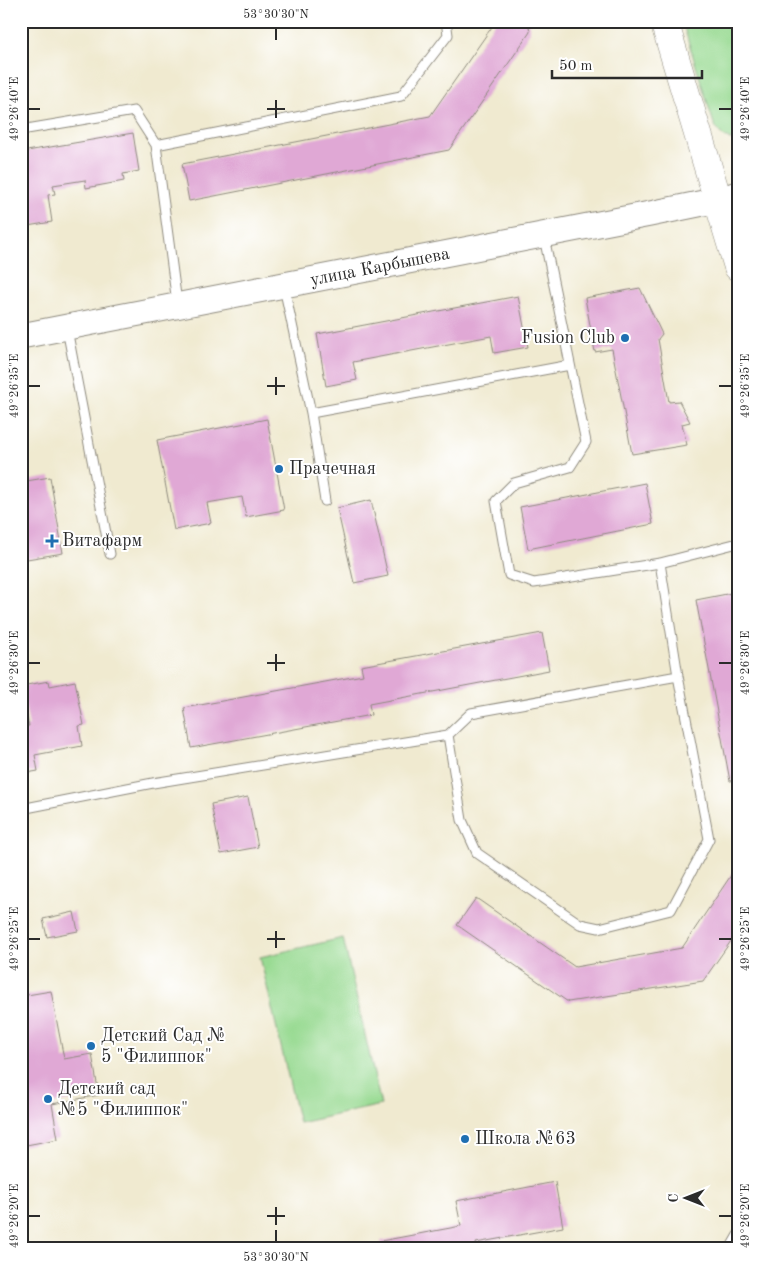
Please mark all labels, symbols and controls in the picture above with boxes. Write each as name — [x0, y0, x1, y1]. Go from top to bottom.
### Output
text: 53°30'30"N — [243, 8, 309, 21]
scale bar — [552, 48, 702, 80]
text: 50 m — [559, 59, 593, 74]
text: 49°26'40"E — [9, 77, 21, 141]
text: 49°26'40"E — [740, 77, 752, 141]
street label: улица Карбышева — [309, 245, 451, 289]
place label: Fusion Club — [521, 329, 615, 347]
marker: Fusion Club — [619, 332, 631, 344]
text: 49°26'35"E — [8, 354, 21, 418]
text: 49°26'35"E — [739, 354, 752, 418]
place label: Прачечная — [289, 460, 376, 478]
marker: Прачечная — [273, 463, 285, 475]
place label: Витафарм — [62, 532, 142, 551]
marker: Витафарм — [46, 535, 58, 547]
text: 49°26'30"E — [9, 631, 21, 695]
text: 49°26'30"E — [740, 631, 752, 695]
text: 49°26'25"E — [8, 907, 21, 971]
text: 49°26'25"E — [739, 907, 752, 971]
place label: Детский Сад № 5 "Филиппок" — [101, 1027, 226, 1066]
marker: Детский Сад № 5 "Филиппок" — [85, 1040, 97, 1052]
place label: Детский сад №5 "Филиппок" — [58, 1080, 188, 1119]
marker: Детский сад №5 "Филиппок" — [42, 1093, 54, 1105]
place label: Школа №63 — [475, 1130, 576, 1148]
marker: Школа №63 — [459, 1133, 471, 1145]
north arrow — [662, 1172, 712, 1222]
text: 49°26'20"E — [9, 1184, 21, 1248]
text: 49°26'20"E — [740, 1184, 752, 1248]
text: С — [667, 1193, 681, 1203]
text: 53°30'30"N — [243, 1251, 309, 1264]

